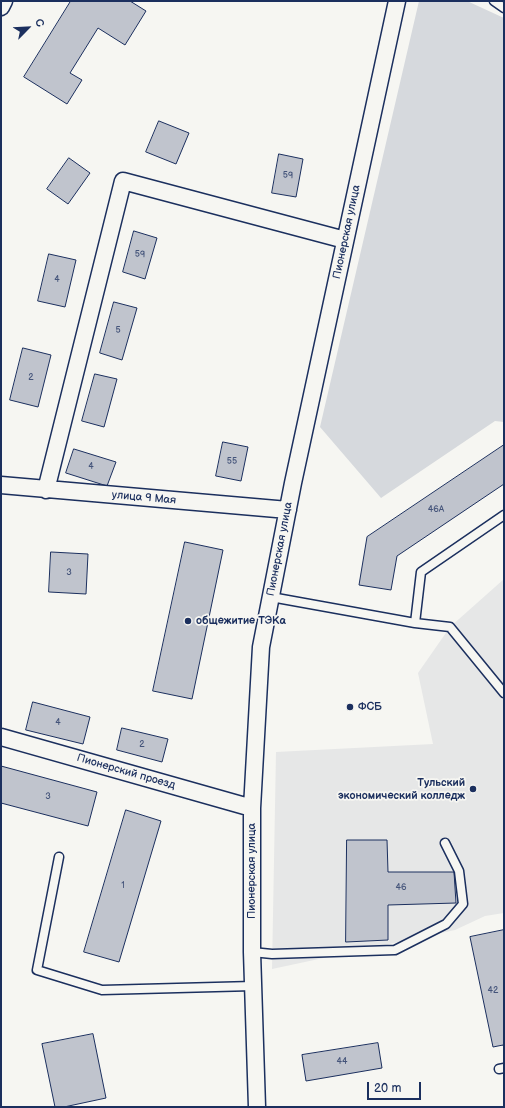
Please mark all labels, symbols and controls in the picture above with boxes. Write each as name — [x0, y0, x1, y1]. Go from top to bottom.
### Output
north arrow — [8, 8, 48, 48]
text: С — [32, 17, 47, 29]
house number: 59 — [283, 171, 293, 181]
street label: Пионерская улица — [331, 184, 363, 280]
house number: 59 — [135, 250, 145, 260]
house number: 4 — [54, 275, 60, 285]
house number: 5 — [115, 326, 121, 336]
house number: 2 — [28, 373, 34, 383]
house number: 55 — [227, 457, 237, 467]
house number: 4 — [88, 462, 94, 472]
street label: улица 9 Мая — [111, 489, 177, 507]
street label: Пионерская улица — [264, 501, 296, 597]
house number: 46А — [428, 505, 444, 515]
house number: 3 — [66, 568, 72, 578]
place label: общежитие ТЭКа — [196, 614, 286, 628]
marker: общежитие ТЭКа — [183, 616, 193, 626]
place label: ФСБ — [358, 700, 382, 714]
marker: ФСБ — [345, 702, 355, 712]
house number: 4 — [55, 718, 61, 728]
house number: 2 — [139, 740, 145, 750]
street label: Пионерский проезд — [75, 752, 177, 792]
place label: Тульский экономический колледж — [338, 776, 465, 802]
marker: Тульский экономический колледж — [468, 784, 478, 794]
house number: 3 — [45, 792, 51, 802]
street label: Пионерская улица — [245, 823, 259, 919]
house number: 1 — [121, 881, 125, 891]
house number: 46 — [396, 883, 406, 893]
house number: 42 — [488, 986, 498, 996]
house number: 44 — [337, 1057, 347, 1067]
scale bar — [369, 1074, 423, 1100]
text: 20 m — [374, 1081, 401, 1096]

